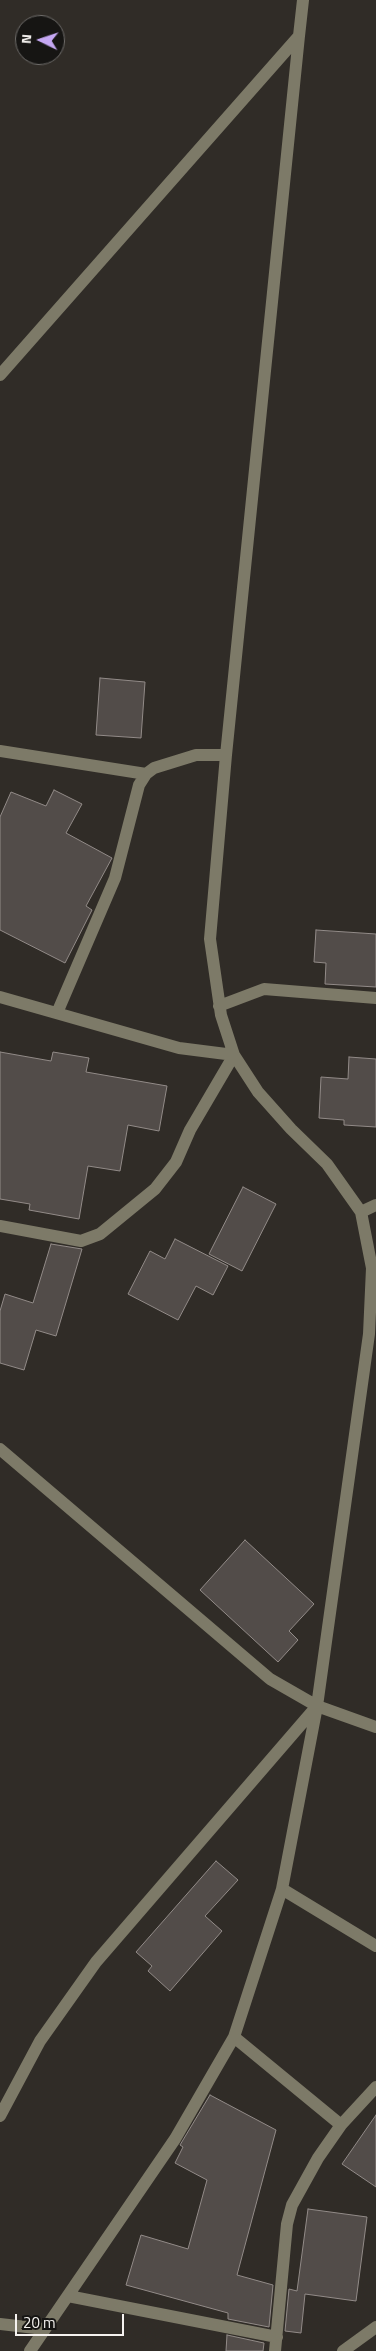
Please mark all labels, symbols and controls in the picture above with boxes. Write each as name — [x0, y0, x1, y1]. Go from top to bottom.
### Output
north arrow — [15, 15, 65, 65]
text: N — [15, 33, 36, 45]
scale bar — [18, 2304, 126, 2336]
text: 20 m — [23, 2311, 56, 2334]

